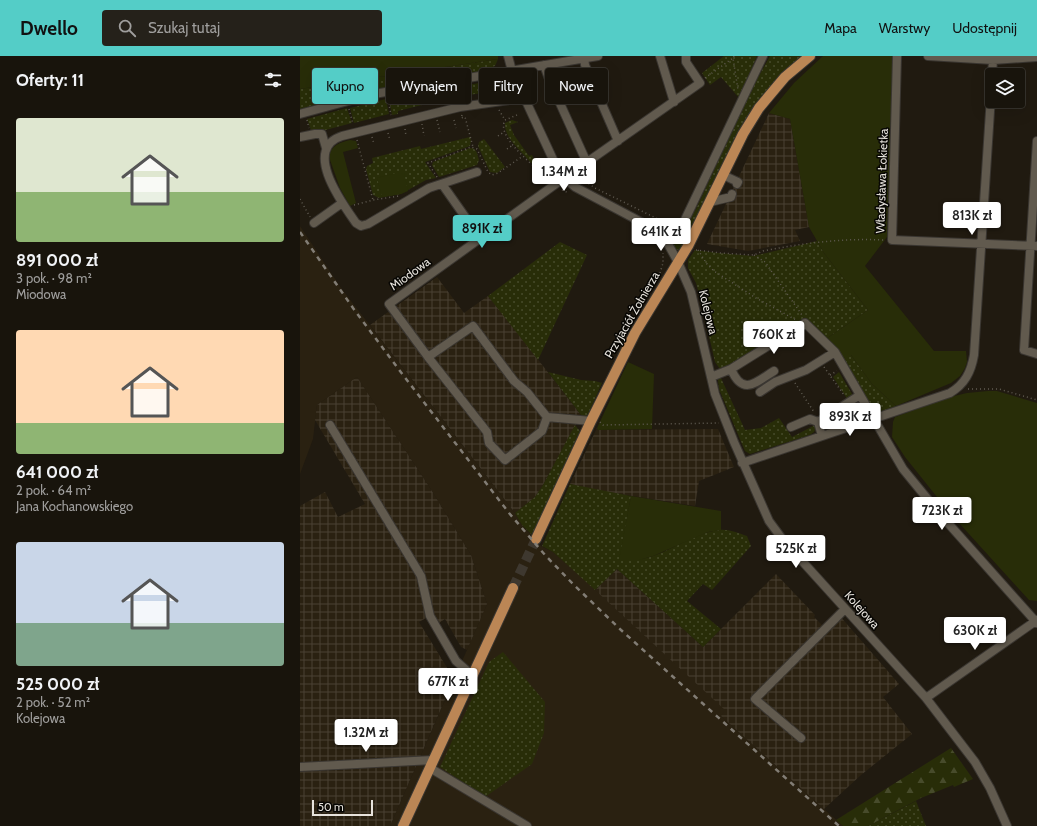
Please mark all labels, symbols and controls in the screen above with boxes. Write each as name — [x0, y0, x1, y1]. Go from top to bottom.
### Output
search box — [102, 10, 382, 46]
text: Dwello — [20, 17, 78, 40]
icon: search — [116, 17, 138, 39]
text: Szukaj tutaj — [148, 19, 220, 37]
text: Mapa — [824, 19, 857, 37]
text: Warstwy — [879, 19, 930, 37]
text: Udostępnij — [952, 19, 1017, 37]
chip: Kupno — [312, 68, 378, 104]
chip: Wynajem — [386, 68, 471, 104]
chip: Filtry — [479, 68, 537, 104]
chip: Nowe — [545, 68, 608, 104]
map controls — [985, 68, 1025, 108]
button: layers — [985, 68, 1025, 108]
icon: filters — [262, 69, 284, 91]
text: Oferty: 11 — [16, 70, 84, 90]
street label: Władysława Łokietka — [872, 128, 891, 234]
icon: home — [114, 144, 186, 216]
pin: 1.34M zł — [523, 158, 605, 192]
text: 1.34M zł — [541, 163, 587, 179]
pin: 813K zł — [935, 202, 1009, 236]
text: 813K zł — [952, 207, 992, 223]
pin: 891K zł — [445, 215, 519, 249]
pin: 641K zł — [624, 218, 698, 252]
text: 891K zł — [462, 220, 502, 236]
text: 641K zł — [641, 223, 681, 239]
text: 891 000 zł — [16, 250, 98, 270]
street label: Miodowa — [387, 254, 433, 293]
street label: Przyjaciół Żołnierza — [601, 269, 663, 361]
text: 3 pok. · 98 m² — [16, 270, 92, 286]
text: Miodowa — [16, 286, 66, 302]
street label: Kolejowa — [696, 288, 721, 336]
pin: 760K zł — [737, 321, 811, 355]
text: 760K zł — [752, 326, 796, 342]
icon: home — [114, 356, 186, 428]
pin: 893K zł — [813, 403, 887, 437]
text: 893K zł — [829, 408, 871, 424]
text: 641 000 zł — [16, 462, 98, 482]
text: 2 pok. · 64 m² — [16, 482, 91, 498]
pin: 723K zł — [905, 497, 979, 531]
text: Jana Kochanowskiego — [16, 498, 133, 514]
text: 723K zł — [921, 502, 963, 518]
pin: 525K zł — [759, 535, 833, 569]
text: 525K zł — [775, 540, 817, 556]
icon: home — [114, 568, 186, 640]
street label: Kolejowa — [842, 588, 883, 632]
pin: 630K zł — [938, 617, 1012, 651]
text: 630K zł — [953, 622, 997, 638]
pin: 677K zł — [411, 668, 485, 702]
text: 677K zł — [427, 673, 469, 689]
text: 525 000 zł — [16, 674, 99, 694]
text: 2 pok. · 52 m² — [16, 694, 90, 710]
text: Kolejowa — [16, 710, 65, 726]
pin: 1.32M zł — [325, 719, 407, 753]
text: 1.32M zł — [344, 724, 388, 740]
scale bar — [312, 798, 373, 817]
text: 50 m — [318, 800, 344, 814]

